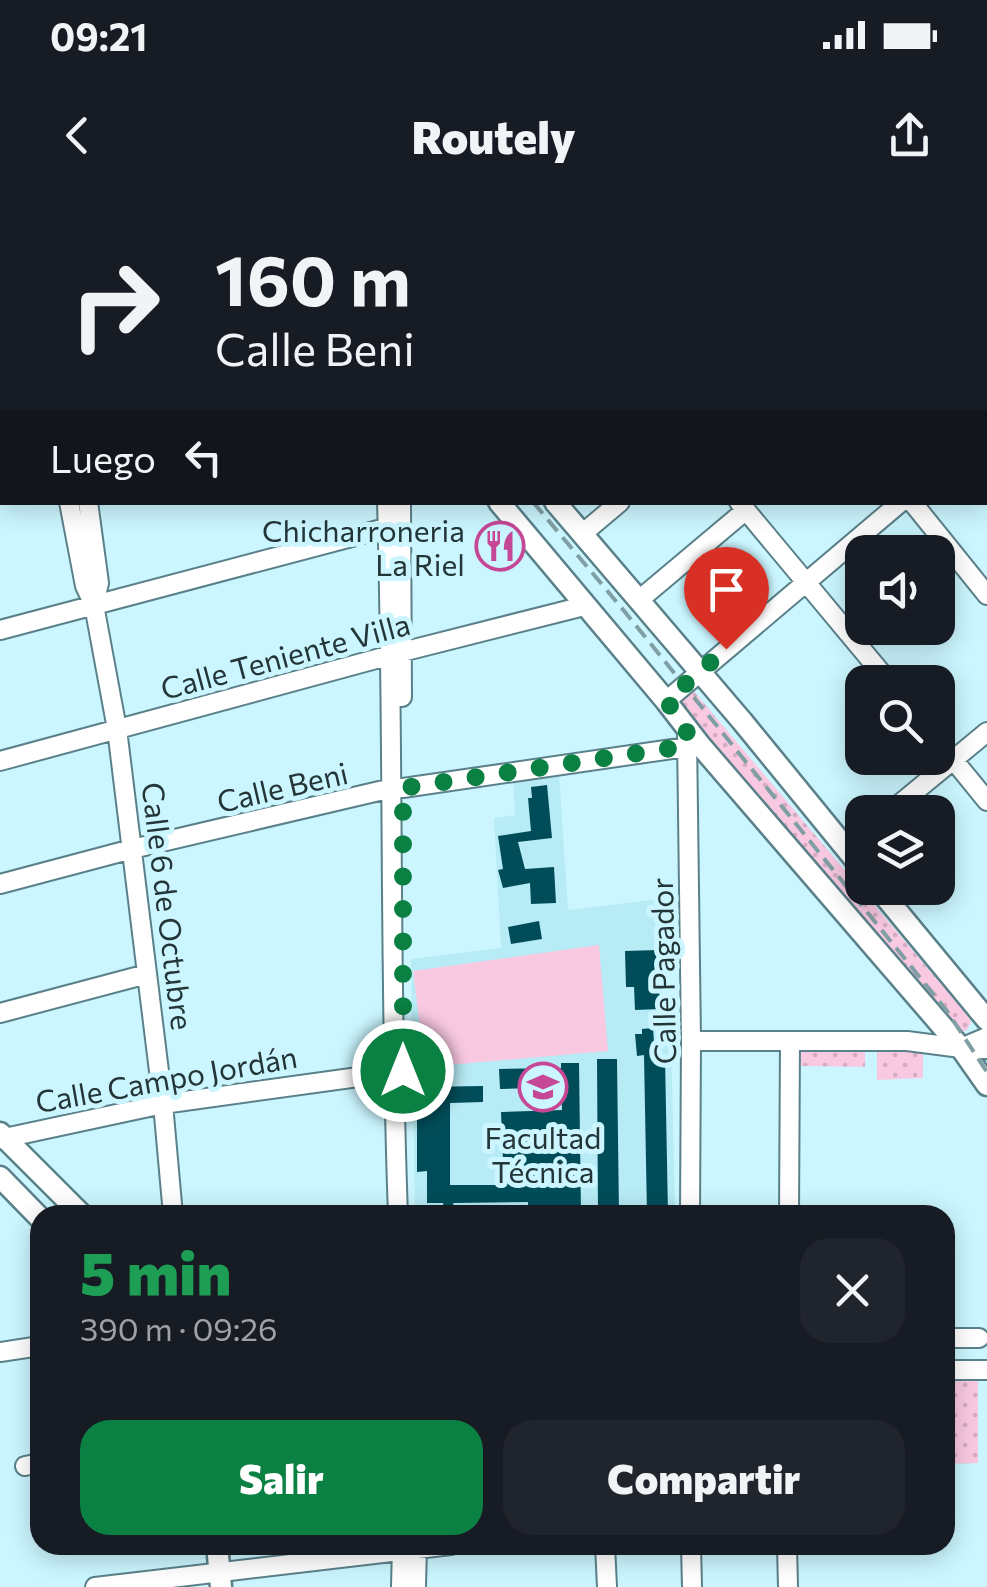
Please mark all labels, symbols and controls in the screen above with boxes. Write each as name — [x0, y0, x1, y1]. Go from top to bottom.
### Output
text: 09:21 — [50, 12, 148, 59]
icon: back — [50, 108, 105, 163]
text: Routely — [412, 108, 575, 163]
icon: share — [882, 108, 937, 163]
text: 160 m — [215, 235, 411, 320]
icon: right — [50, 240, 180, 370]
text: Calle Beni — [215, 320, 415, 375]
icon: left — [176, 430, 231, 485]
text: Luego — [50, 434, 156, 481]
place label: Chicharroneria La Riel — [262, 511, 465, 582]
restaurant icon: Chicharroneria La Riel — [474, 520, 526, 572]
map controls — [845, 535, 955, 905]
button: sound — [845, 535, 955, 645]
pin — [684, 547, 769, 650]
icon: arrive — [699, 562, 754, 617]
street label: Calle Teniente Villa — [156, 604, 414, 706]
button: search — [845, 665, 955, 775]
street label: Calle Beni — [213, 753, 351, 819]
street label: Calle 6 de Octubre — [135, 780, 203, 1032]
button: layers — [845, 795, 955, 905]
street label: Calle Pagador — [642, 877, 682, 1065]
position arrow — [351, 1019, 455, 1123]
street label: Calle Campo Jordán — [32, 1037, 300, 1119]
school or university icon: Facultad Técnica — [517, 1061, 569, 1113]
place label: Facultad Técnica — [485, 1118, 601, 1189]
text: 5 min — [80, 1234, 231, 1307]
button: close — [800, 1238, 905, 1343]
text: 390 m · 09:26 — [80, 1308, 277, 1348]
button: Salir — [80, 1420, 483, 1535]
button: Compartir — [503, 1420, 905, 1535]

